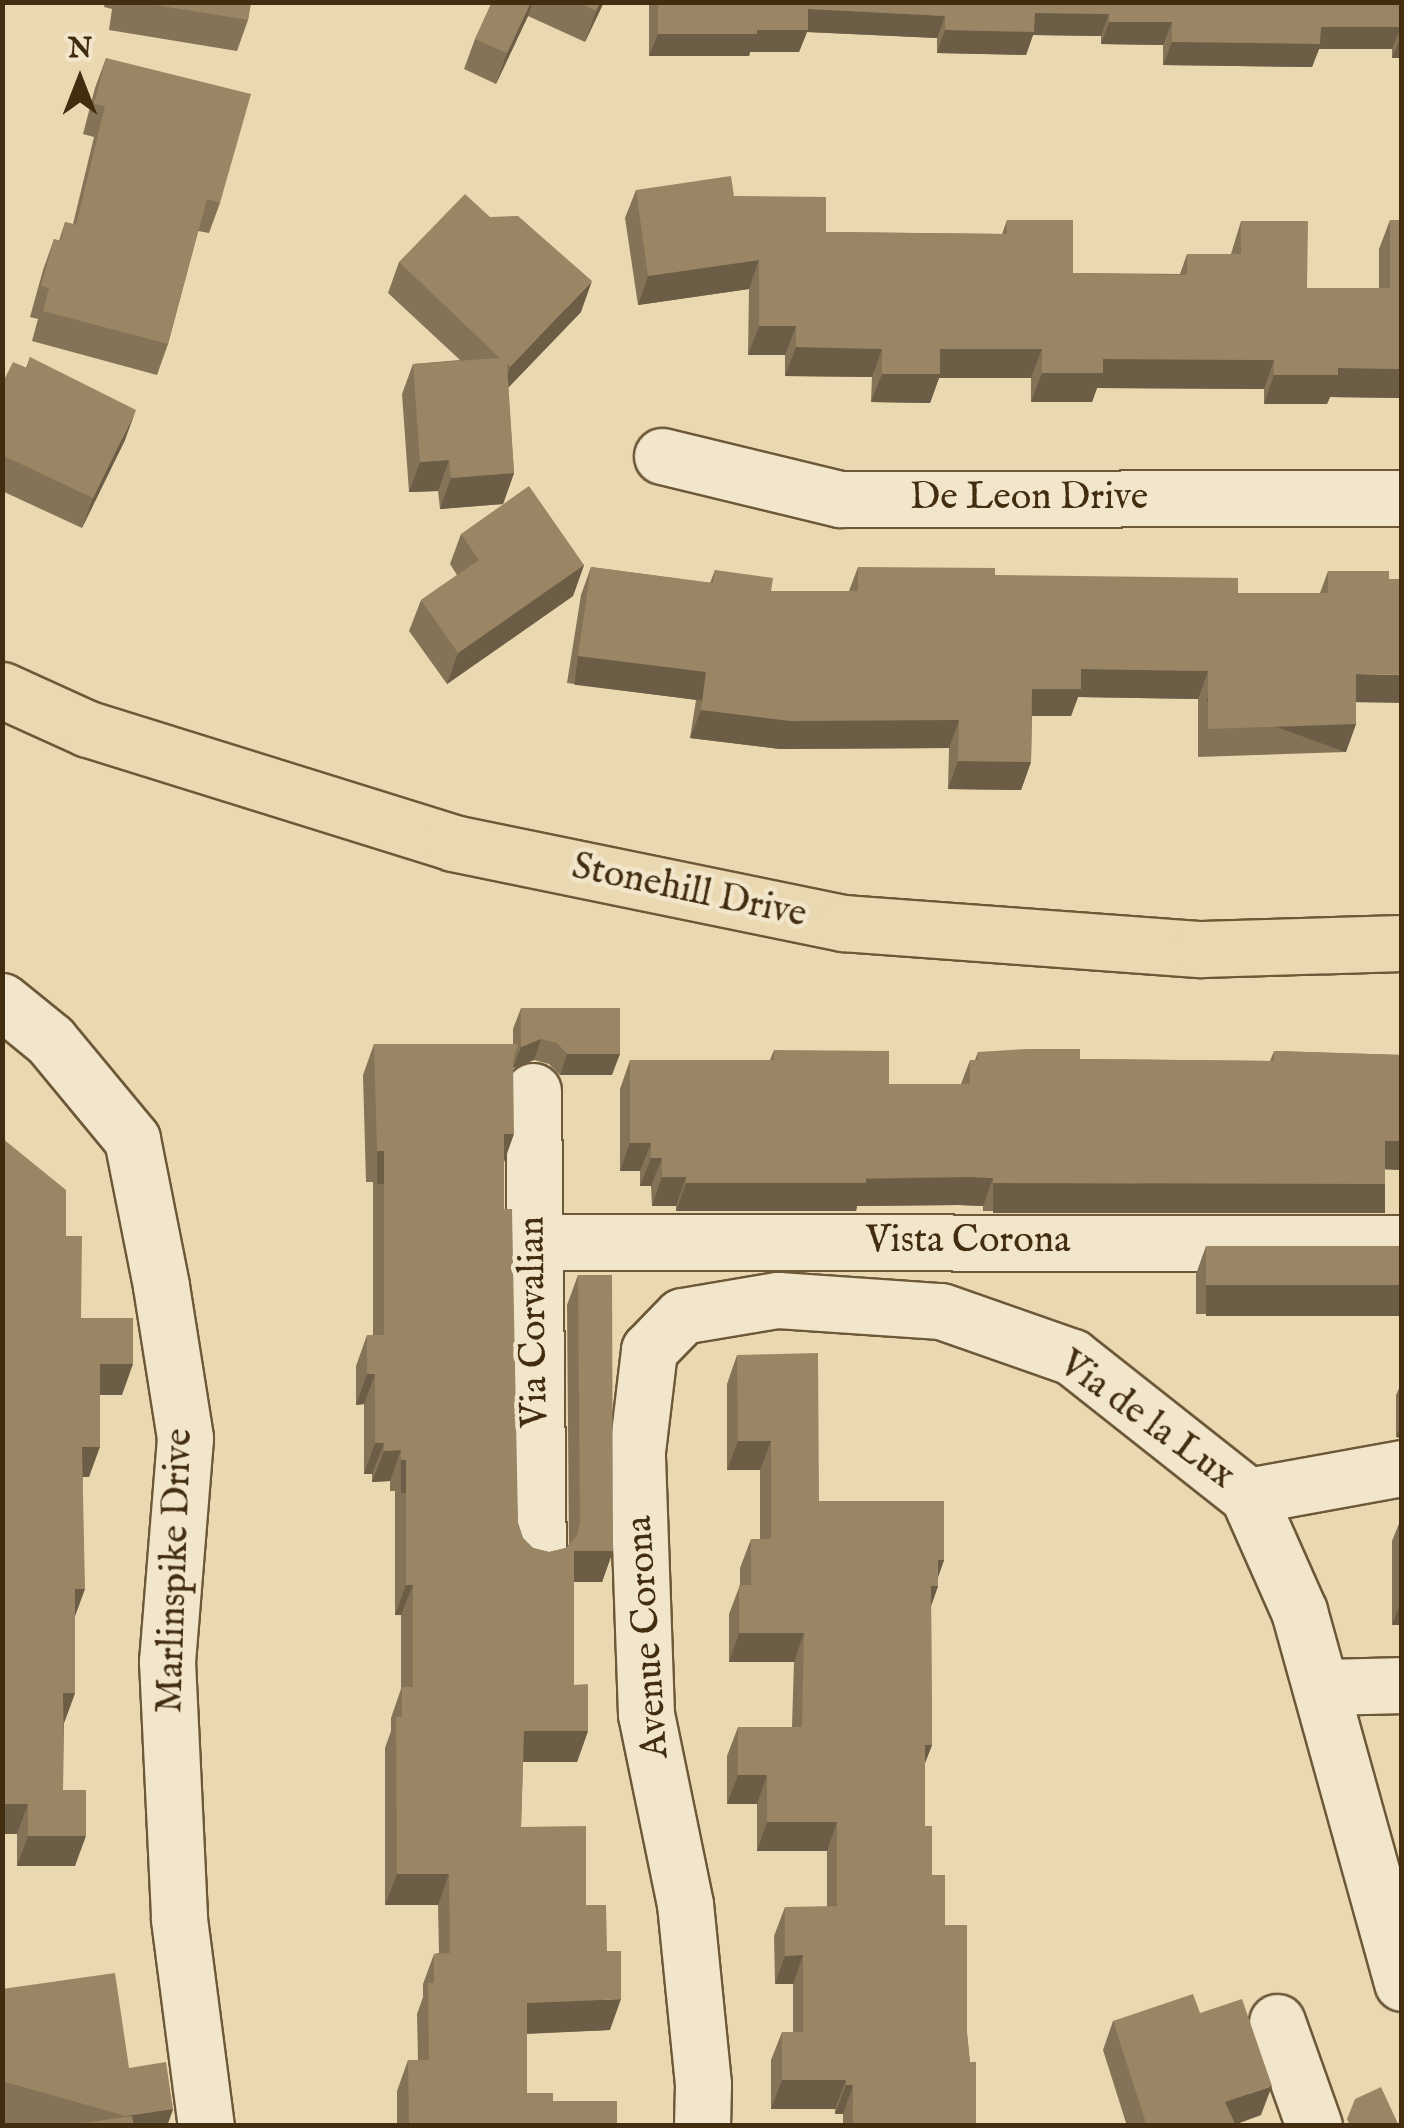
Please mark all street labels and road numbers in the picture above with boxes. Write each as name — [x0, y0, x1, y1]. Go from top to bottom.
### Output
street label: De Leon Drive — [910, 476, 1148, 522]
street label: Stonehill Drive — [568, 845, 810, 939]
street label: Via Corvalian — [510, 1216, 560, 1428]
street label: Vista Corona — [866, 1219, 1070, 1265]
street label: Via de la Lux — [1049, 1342, 1243, 1500]
street label: Marlinspike Drive — [148, 1428, 204, 1714]
street label: Avenue Corona — [618, 1514, 680, 1760]

